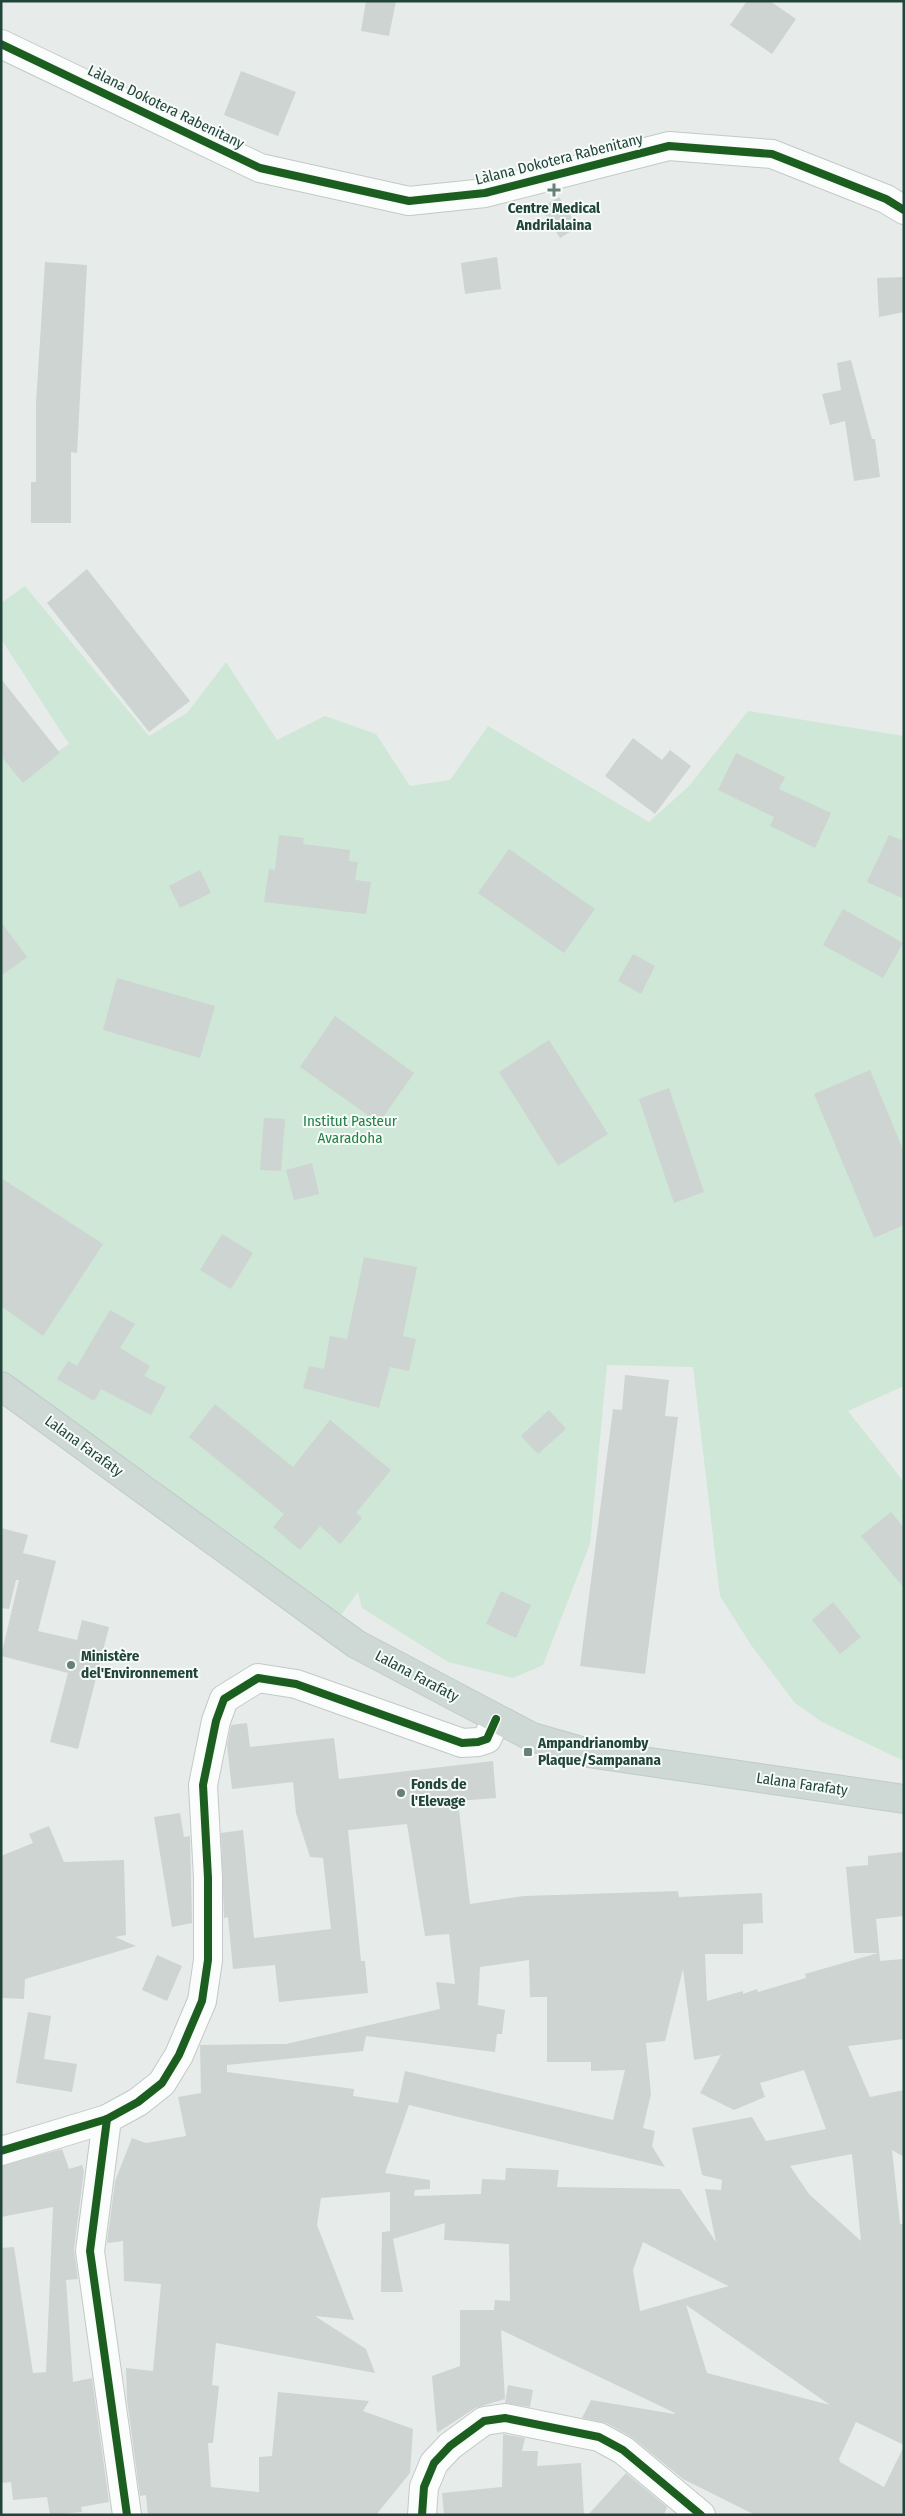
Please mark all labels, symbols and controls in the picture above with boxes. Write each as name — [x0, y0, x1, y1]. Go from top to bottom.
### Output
street label: Làlana Dokotera Rabenitany — [85, 61, 247, 153]
street label: Làlana Dokotera Rabenitany — [473, 129, 645, 189]
marker: Centre Medical Andrilalaina — [547, 183, 561, 197]
place label: Centre Medical Andrilalaina — [508, 199, 601, 234]
park label: Institut Pasteur Avaradoha — [303, 1112, 398, 1147]
street label: Lalana Farafaty — [41, 1412, 127, 1481]
street label: Lalana Farafaty — [372, 1646, 462, 1706]
place label: Ministère del'Environnement — [81, 1647, 199, 1682]
marker: Ministère del'Environnement — [65, 1659, 77, 1671]
place label: Ampandrianomby Plaque/Sampanana — [537, 1734, 661, 1769]
marker: Ampandrianomby Plaque/Sampanana — [522, 1746, 534, 1758]
street label: Lalana Farafaty — [755, 1769, 849, 1799]
place label: Fonds de l'Elevage — [411, 1775, 467, 1810]
marker: Fonds de l'Elevage — [395, 1787, 407, 1799]

